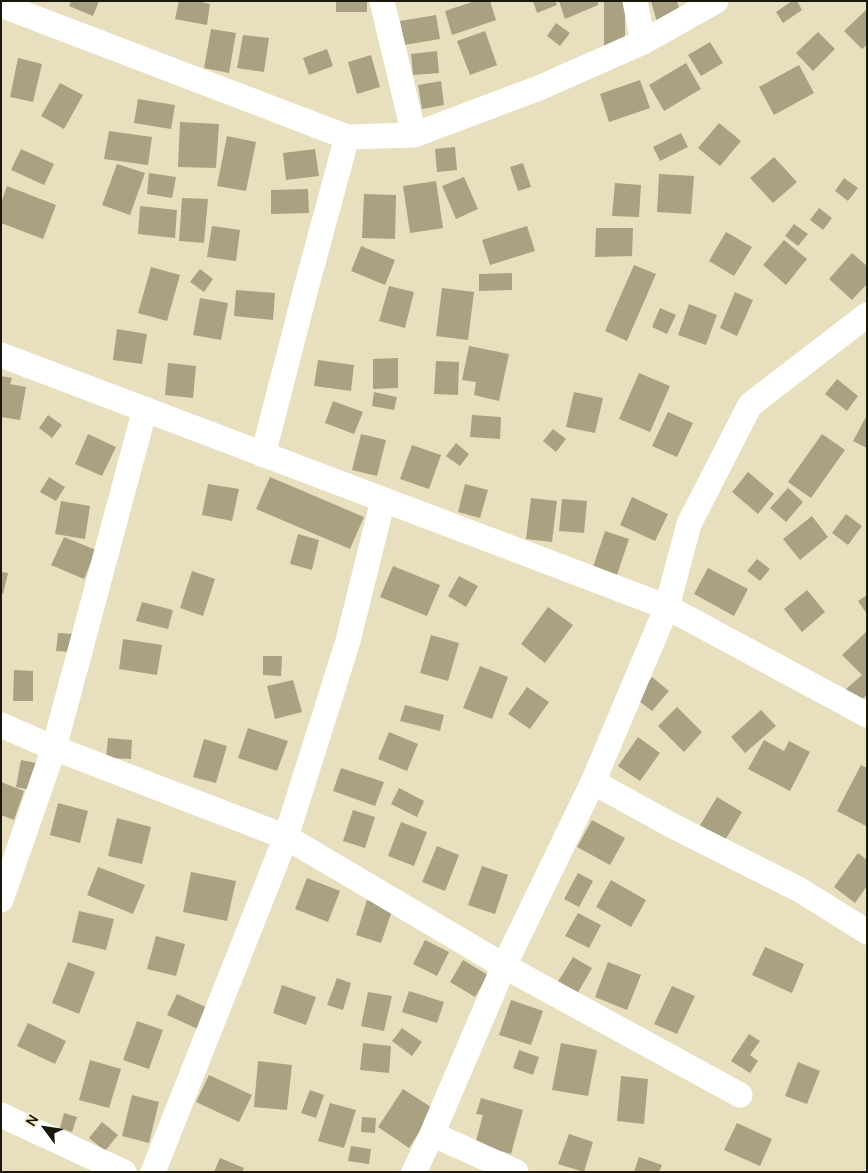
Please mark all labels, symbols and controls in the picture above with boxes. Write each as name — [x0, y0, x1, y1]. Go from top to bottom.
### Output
north arrow — [20, 1103, 70, 1153]
text: N — [21, 1111, 42, 1129]

